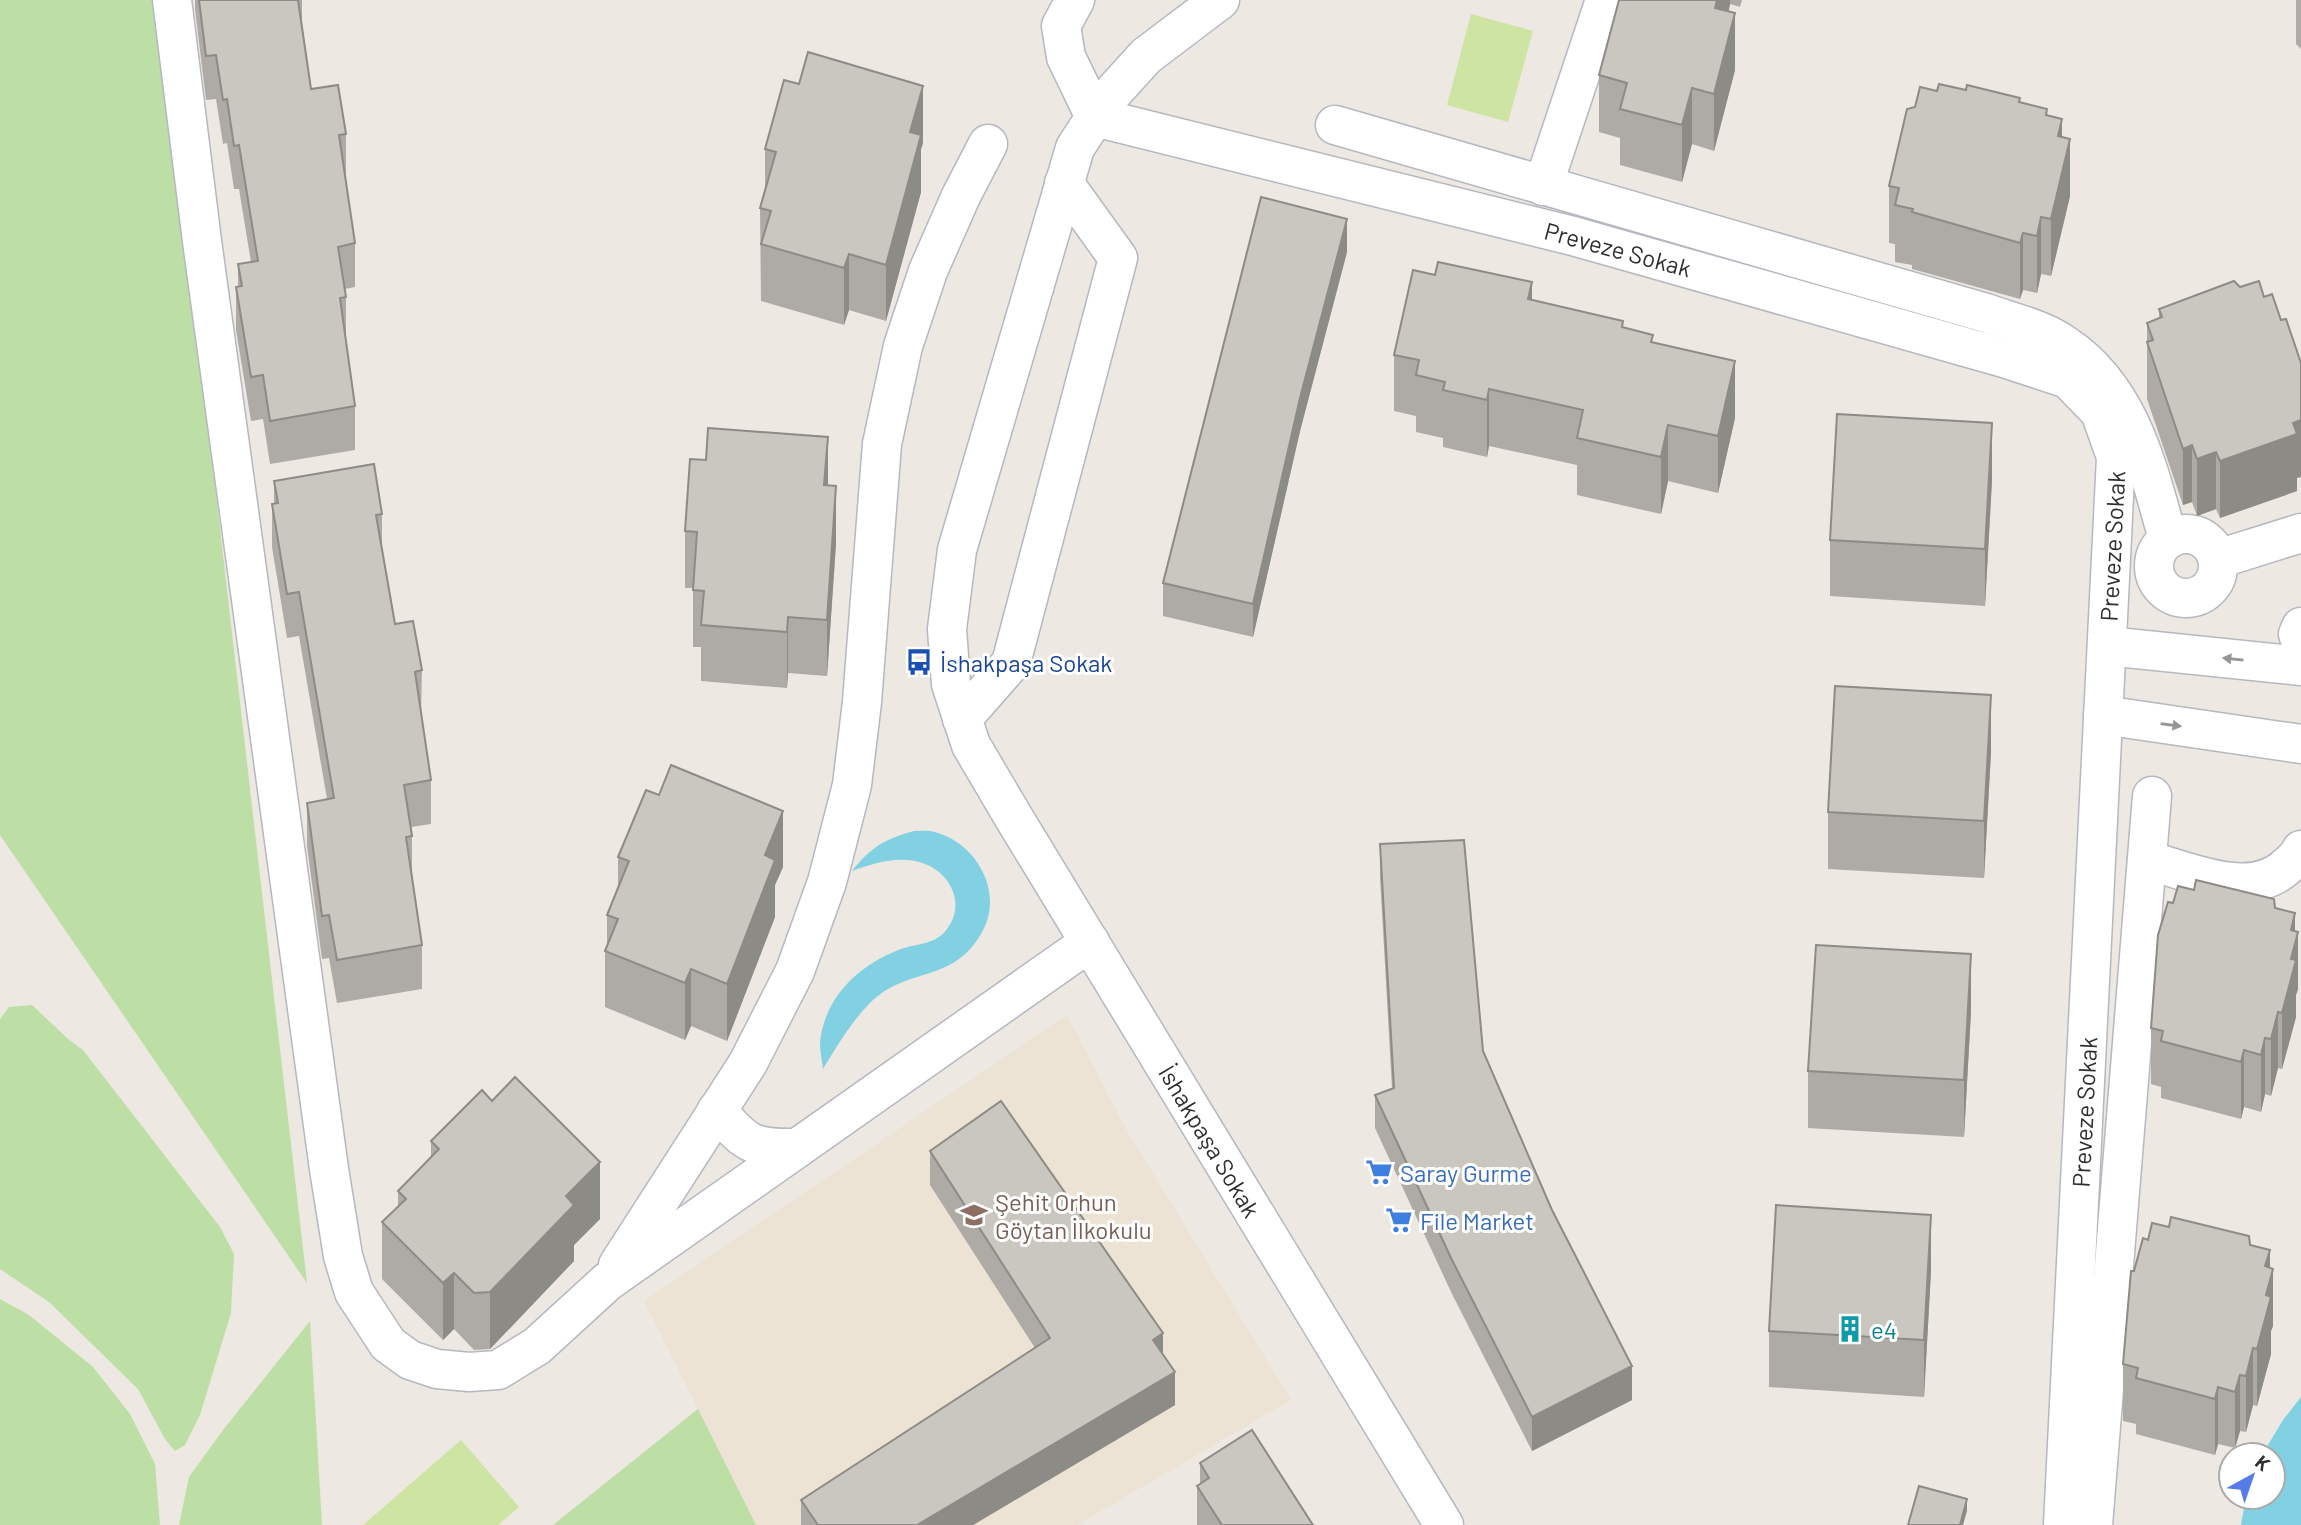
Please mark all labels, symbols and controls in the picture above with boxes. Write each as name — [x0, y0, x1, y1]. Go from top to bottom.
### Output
street label: Preveze Sokak — [1542, 216, 1694, 282]
street label: Preveze Sokak — [2094, 470, 2130, 622]
bus stop icon: İshakpaşa Sokak — [904, 647, 934, 677]
place label: İshakpaşa Sokak — [940, 648, 1112, 677]
one-way arrow — [2222, 653, 2244, 664]
one-way arrow — [2160, 720, 2182, 731]
street label: Preveze Sokak — [2066, 1036, 2102, 1188]
street label: İshakpaşa Sokak — [1153, 1060, 1267, 1222]
supermarket icon: Saray Gurme — [1364, 1157, 1394, 1187]
place label: Saray Gurme — [1400, 1158, 1532, 1187]
place label: Şehit Orhun Göytan İlkokulu — [995, 1187, 1152, 1244]
school or university icon: Şehit Orhun Göytan İlkokulu — [959, 1200, 989, 1230]
supermarket icon: File Market — [1384, 1205, 1414, 1235]
place label: File Market — [1420, 1206, 1534, 1235]
building icon: e4 — [1835, 1314, 1865, 1344]
place label: e4 — [1871, 1315, 1897, 1344]
north arrow — [2217, 1441, 2287, 1511]
text: K — [2251, 1450, 2275, 1475]

